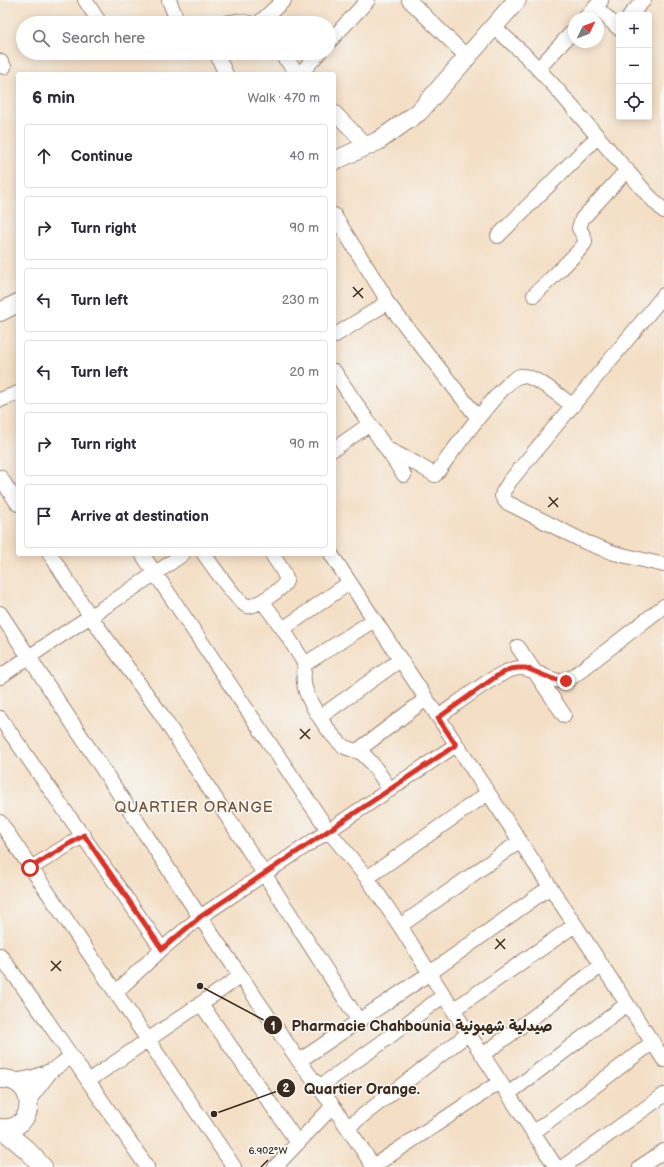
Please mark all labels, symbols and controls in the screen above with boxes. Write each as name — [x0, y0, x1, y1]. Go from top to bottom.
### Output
north arrow — [568, 12, 604, 48]
map controls — [616, 12, 652, 120]
button: + — [616, 12, 652, 48]
search box — [16, 16, 336, 60]
icon: search — [30, 27, 52, 49]
text: Search here — [62, 29, 145, 48]
button: − — [616, 48, 652, 84]
button: locate — [616, 84, 652, 120]
text: 6 min — [32, 88, 75, 108]
text: Walk · 470 m — [248, 90, 320, 106]
icon: ahead — [33, 145, 55, 167]
text: Continue — [71, 147, 133, 166]
text: 40 m — [289, 148, 319, 164]
icon: right — [33, 217, 55, 239]
text: Turn right — [71, 219, 136, 238]
text: 90 m — [290, 220, 319, 236]
icon: left — [33, 289, 55, 311]
text: Turn left — [71, 291, 128, 310]
text: 230 m — [282, 292, 319, 308]
icon: left — [33, 361, 55, 383]
text: Turn left — [71, 363, 128, 382]
text: 20 m — [289, 364, 319, 380]
icon: right — [33, 433, 55, 455]
text: Turn right — [71, 435, 136, 454]
text: 90 m — [290, 436, 319, 452]
icon: arrive — [33, 505, 55, 527]
text: Arrive at destination — [71, 507, 209, 526]
route end — [557, 672, 575, 690]
district label: QUARTIER ORANGE — [114, 798, 274, 817]
route start — [21, 859, 39, 877]
callout: Pharmacie Chahbounia صيدلية شهبونية — [263, 1012, 560, 1039]
text: Pharmacie Chahbounia صيدلية شهبونية — [291, 1017, 553, 1036]
text: 1 — [270, 1019, 276, 1034]
callout: Quartier Orange. — [276, 1075, 428, 1102]
text: Quartier Orange. — [304, 1080, 420, 1099]
text: 2 — [282, 1081, 290, 1096]
text: 6.902°W — [248, 1145, 288, 1157]

